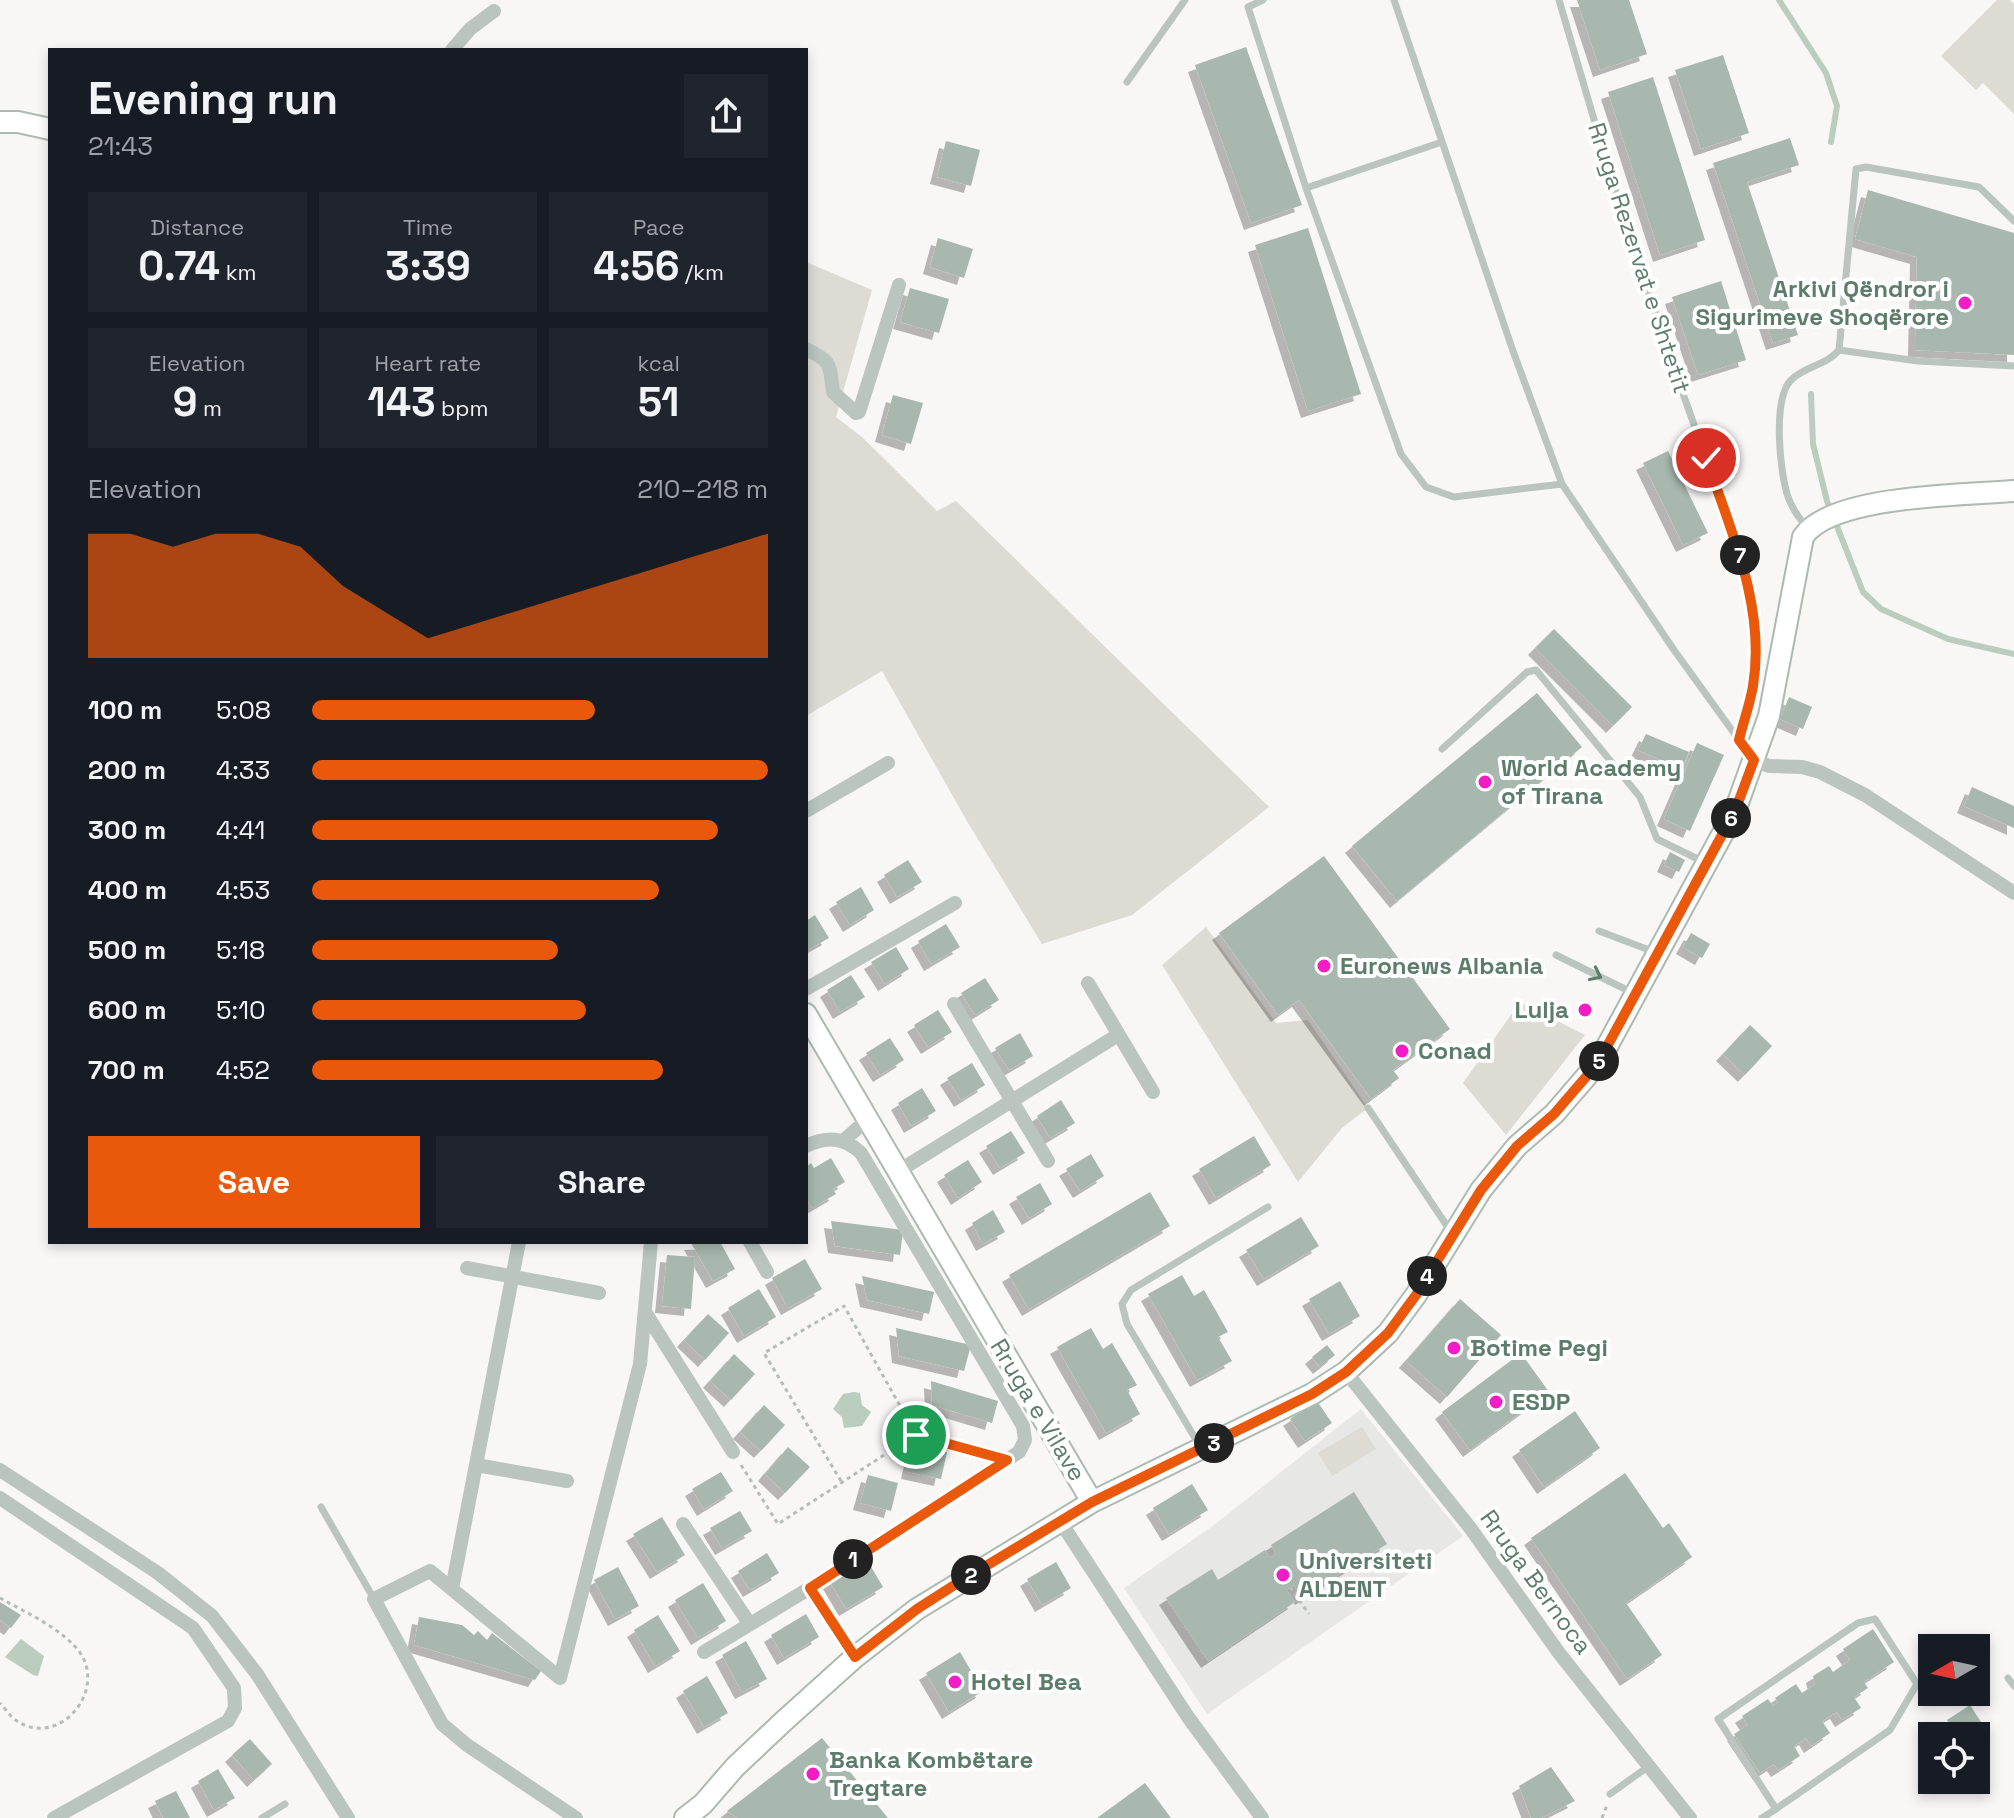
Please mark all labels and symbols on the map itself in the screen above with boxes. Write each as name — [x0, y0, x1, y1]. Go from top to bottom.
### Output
street label: Rruga Rezervat e Shtetit — [1581, 118, 1698, 397]
place label: Arkivi Qëndror i Sigurimeve Shoqërore — [1695, 273, 1949, 332]
marker: Arkivi Qëndror i Sigurimeve Shoqërore — [1956, 294, 1974, 312]
pin — [1672, 424, 1740, 492]
pin: 7 — [1720, 535, 1760, 575]
place label: World Academy of Tirana — [1501, 752, 1681, 811]
marker: World Academy of Tirana — [1476, 773, 1494, 791]
pin: 6 — [1711, 798, 1751, 838]
place label: Euronews Albania — [1340, 950, 1544, 981]
marker: Euronews Albania — [1315, 957, 1333, 975]
one-way arrow — [1587, 965, 1602, 981]
place label: Lulja — [1515, 994, 1569, 1025]
marker: Lulja — [1576, 1001, 1594, 1019]
place label: Conad — [1418, 1035, 1492, 1066]
pin: 5 — [1579, 1041, 1619, 1081]
marker: Conad — [1393, 1042, 1411, 1060]
pin: 4 — [1407, 1256, 1447, 1296]
place label: Botime Pegi — [1470, 1332, 1608, 1363]
street label: Rruga e Vilave — [984, 1333, 1093, 1487]
marker: Botime Pegi — [1445, 1339, 1463, 1357]
place label: ESDP — [1512, 1386, 1570, 1417]
marker: ESDP — [1487, 1393, 1505, 1411]
pin — [882, 1401, 950, 1469]
pin: 3 — [1194, 1423, 1234, 1463]
street label: Rruga Bernoca — [1474, 1503, 1599, 1660]
pin: 1 — [833, 1539, 873, 1579]
place label: Universiteti ALDENT — [1299, 1545, 1432, 1604]
pin: 2 — [951, 1555, 991, 1595]
marker: Universiteti ALDENT — [1274, 1566, 1292, 1584]
north arrow — [1918, 1634, 1990, 1706]
place label: Hotel Bea — [971, 1666, 1082, 1697]
marker: Hotel Bea — [946, 1673, 964, 1691]
place label: Banka Kombëtare Tregtare — [829, 1744, 1033, 1803]
marker: Banka Kombëtare Tregtare — [804, 1765, 822, 1783]

